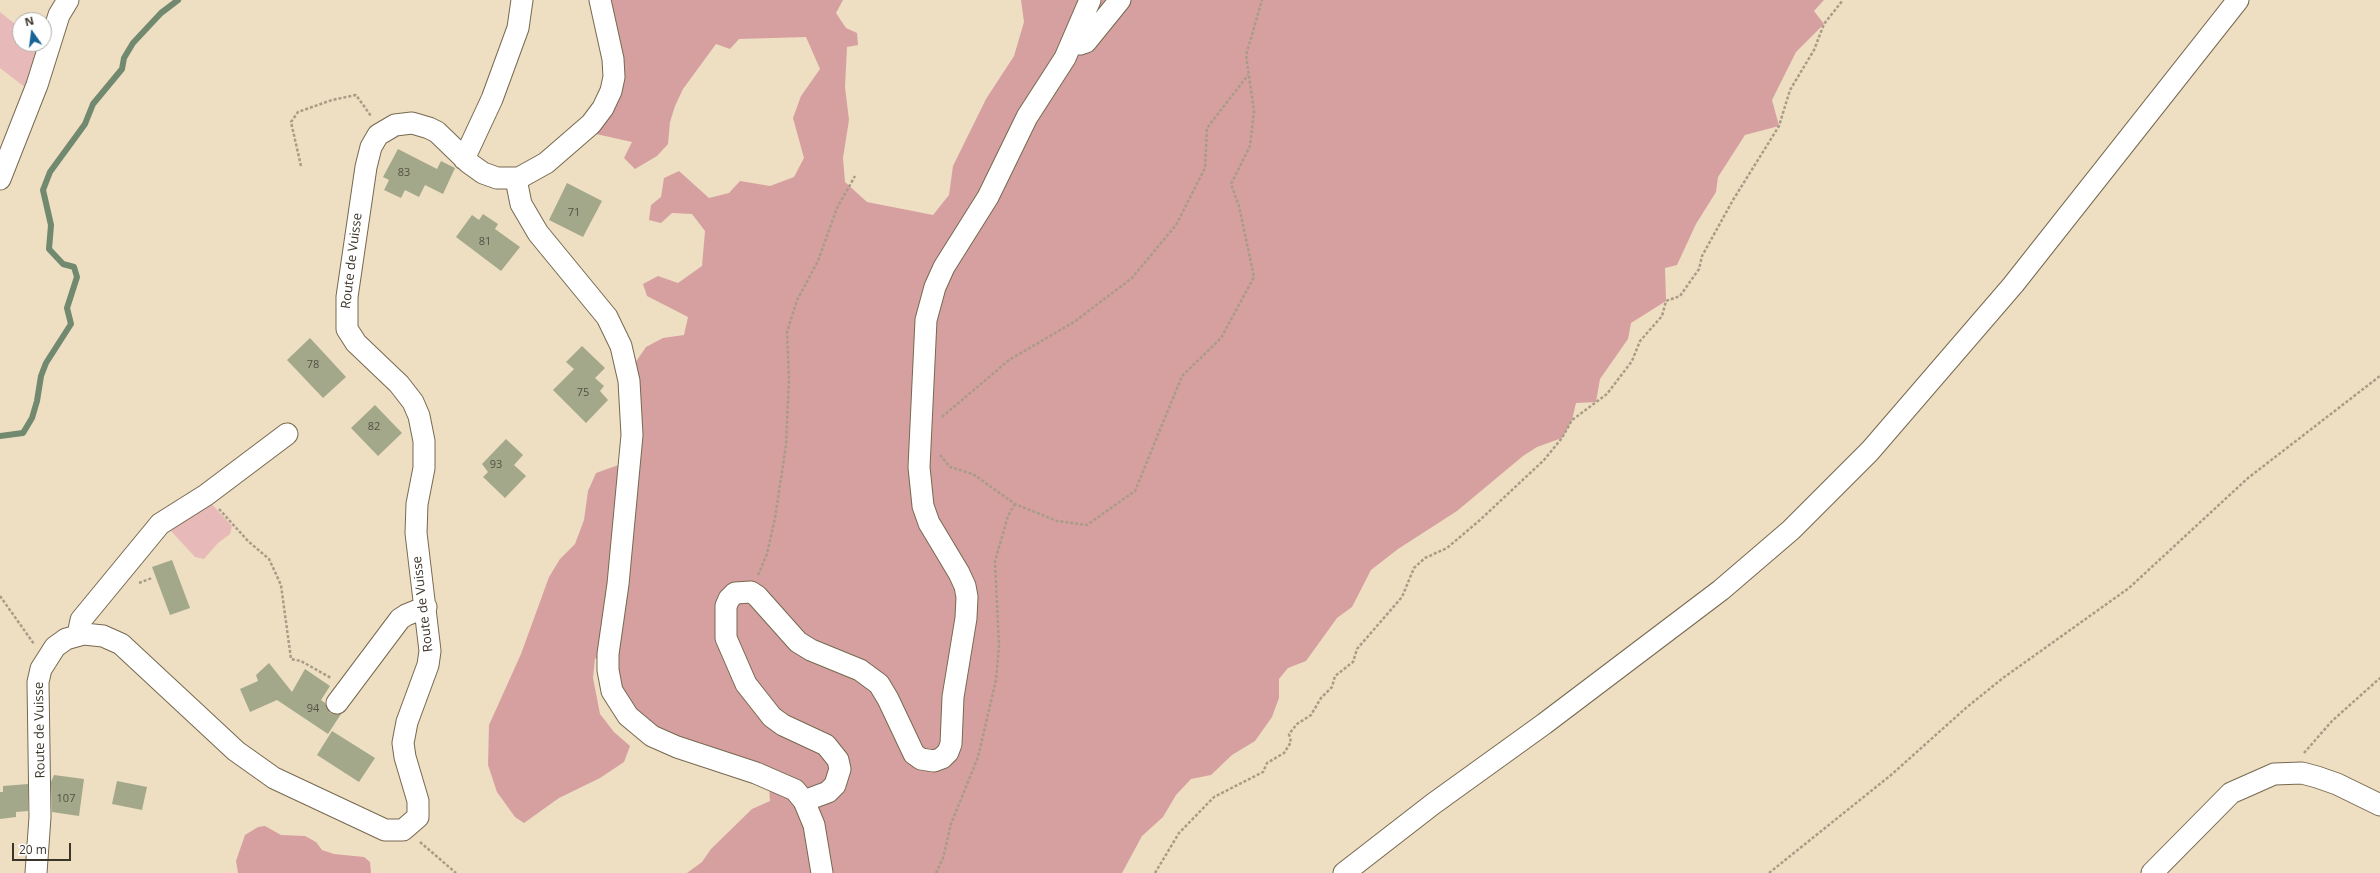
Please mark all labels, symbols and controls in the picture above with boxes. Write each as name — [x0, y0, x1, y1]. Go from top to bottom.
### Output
north arrow — [12, 12, 52, 52]
text: N — [23, 12, 35, 29]
house number: 83 — [398, 166, 410, 180]
house number: 71 — [568, 206, 580, 220]
street label: Route de Vuisse — [338, 212, 366, 310]
house number: 81 — [479, 235, 491, 249]
house number: 78 — [307, 358, 319, 372]
house number: 75 — [577, 386, 589, 400]
house number: 82 — [368, 420, 380, 434]
house number: 93 — [490, 458, 502, 472]
street label: Route de Vuisse — [409, 555, 437, 653]
street label: Route de Vuisse — [31, 682, 49, 778]
house number: 94 — [307, 702, 319, 716]
house number: 107 — [57, 792, 75, 806]
scale bar — [14, 835, 73, 861]
text: 20 m — [19, 841, 47, 858]

